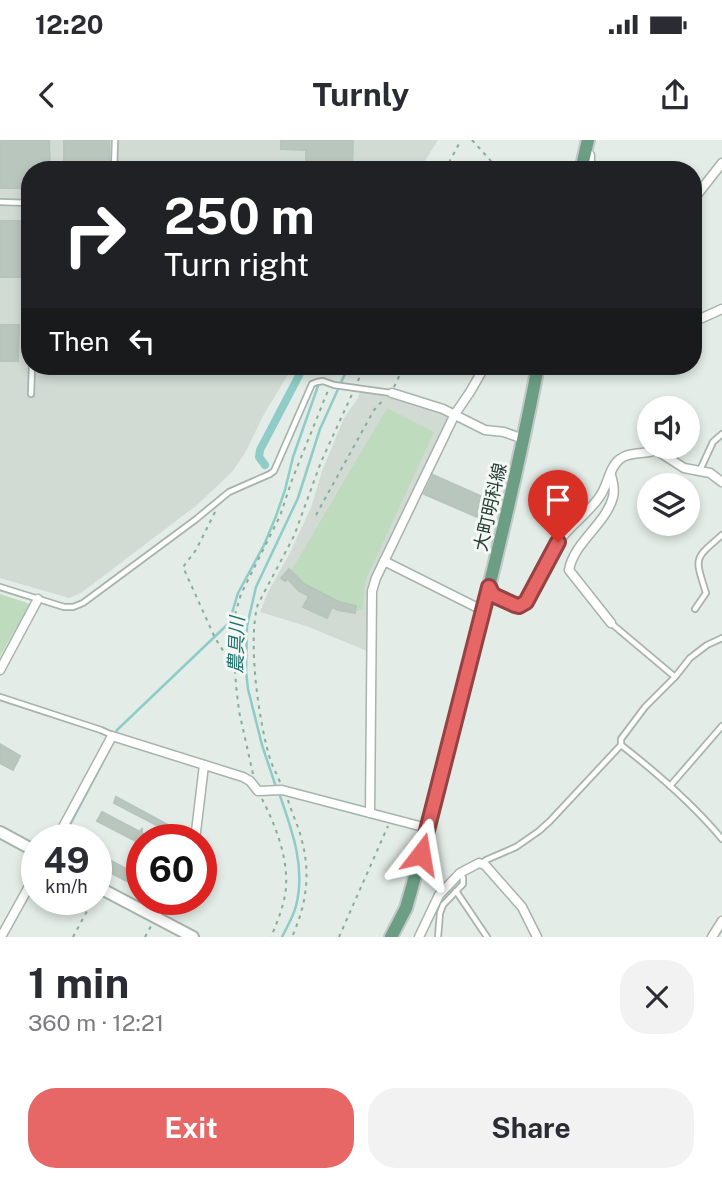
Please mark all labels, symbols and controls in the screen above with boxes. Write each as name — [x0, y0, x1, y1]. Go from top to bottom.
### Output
text: 12:20 — [35, 9, 103, 40]
icon: back — [28, 76, 66, 114]
text: Turnly — [313, 76, 409, 113]
icon: share — [656, 76, 694, 114]
text: 250 m — [164, 187, 315, 245]
icon: right — [49, 189, 140, 280]
text: Turn right — [164, 246, 309, 283]
icon: left — [123, 322, 161, 360]
text: Then — [49, 326, 109, 357]
map controls — [637, 396, 700, 536]
button: sound — [637, 396, 700, 459]
street label: 大町明科線 — [470, 461, 510, 553]
pin — [528, 470, 588, 542]
button: layers — [637, 473, 700, 536]
icon: arrive — [539, 481, 577, 519]
water label: 農具川 — [224, 614, 248, 674]
position arrow — [384, 817, 458, 891]
speed limit sign: 60 — [126, 824, 217, 915]
text: 49 — [43, 840, 90, 881]
text: km/h — [45, 876, 88, 897]
text: 1 min — [28, 958, 129, 1007]
button: close — [620, 960, 694, 1034]
text: 360 m · 12:21 — [28, 1009, 164, 1036]
button: Exit — [28, 1088, 354, 1168]
button: Share — [368, 1088, 694, 1168]

